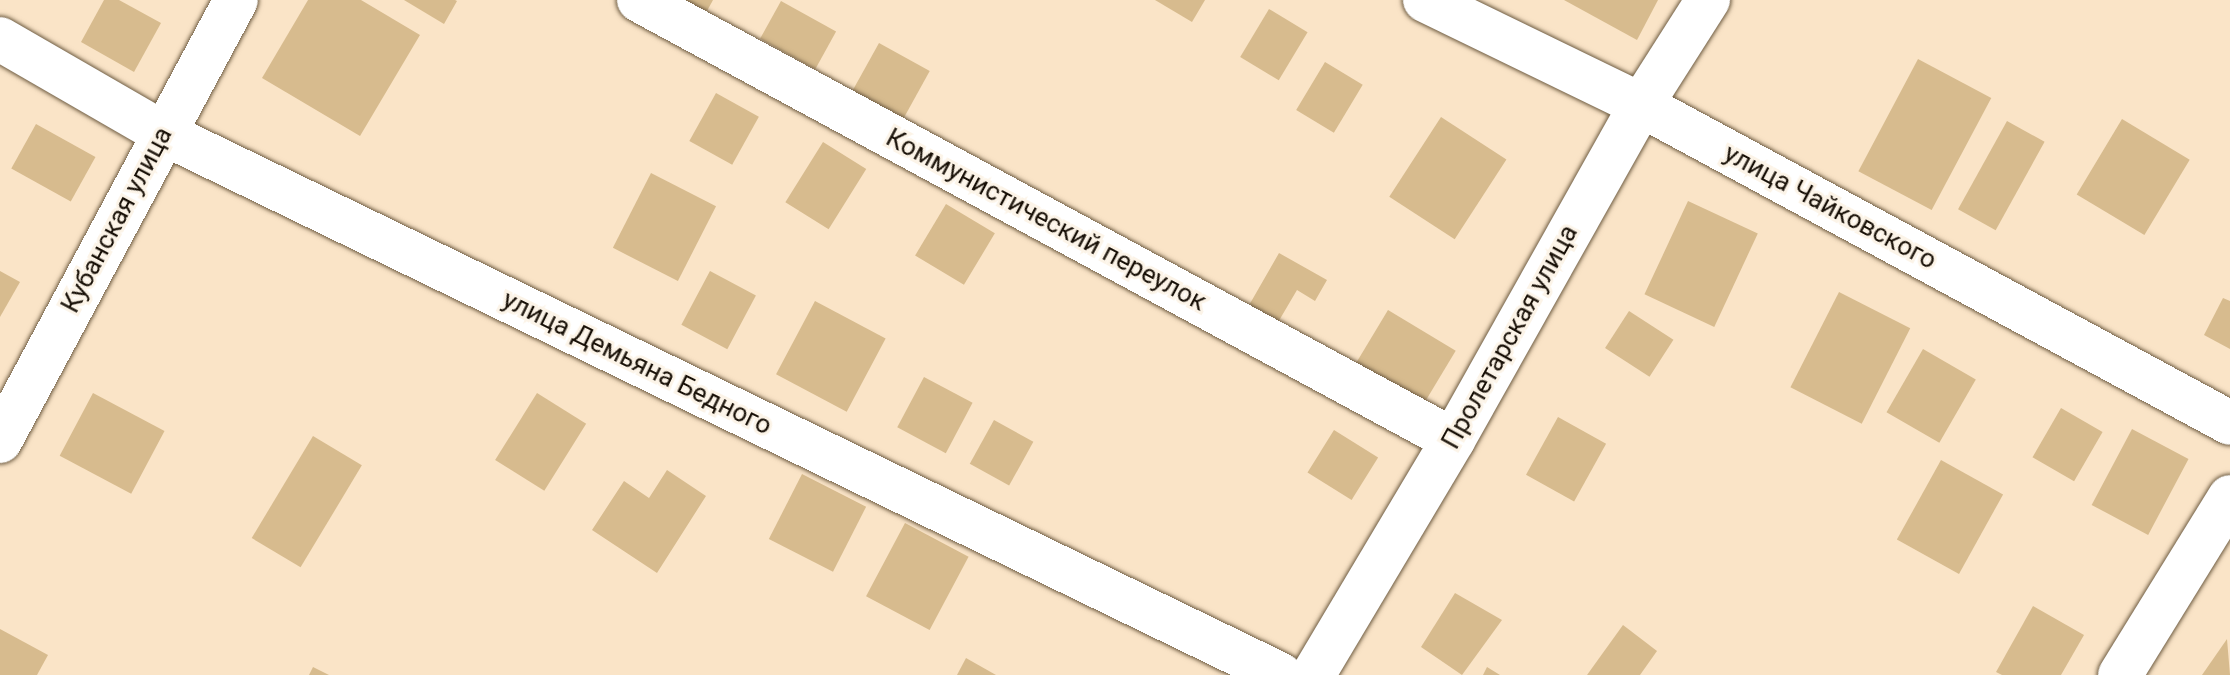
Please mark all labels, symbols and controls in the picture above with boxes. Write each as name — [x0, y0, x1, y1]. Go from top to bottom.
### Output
street label: Кубанская улица — [55, 122, 179, 318]
street label: Коммунистический переулок — [881, 122, 1211, 318]
street label: улица Чайковского — [1719, 138, 1941, 276]
street label: Пролетарская улица — [1435, 220, 1585, 454]
street label: улица Демьяна Бедного — [497, 284, 777, 442]

